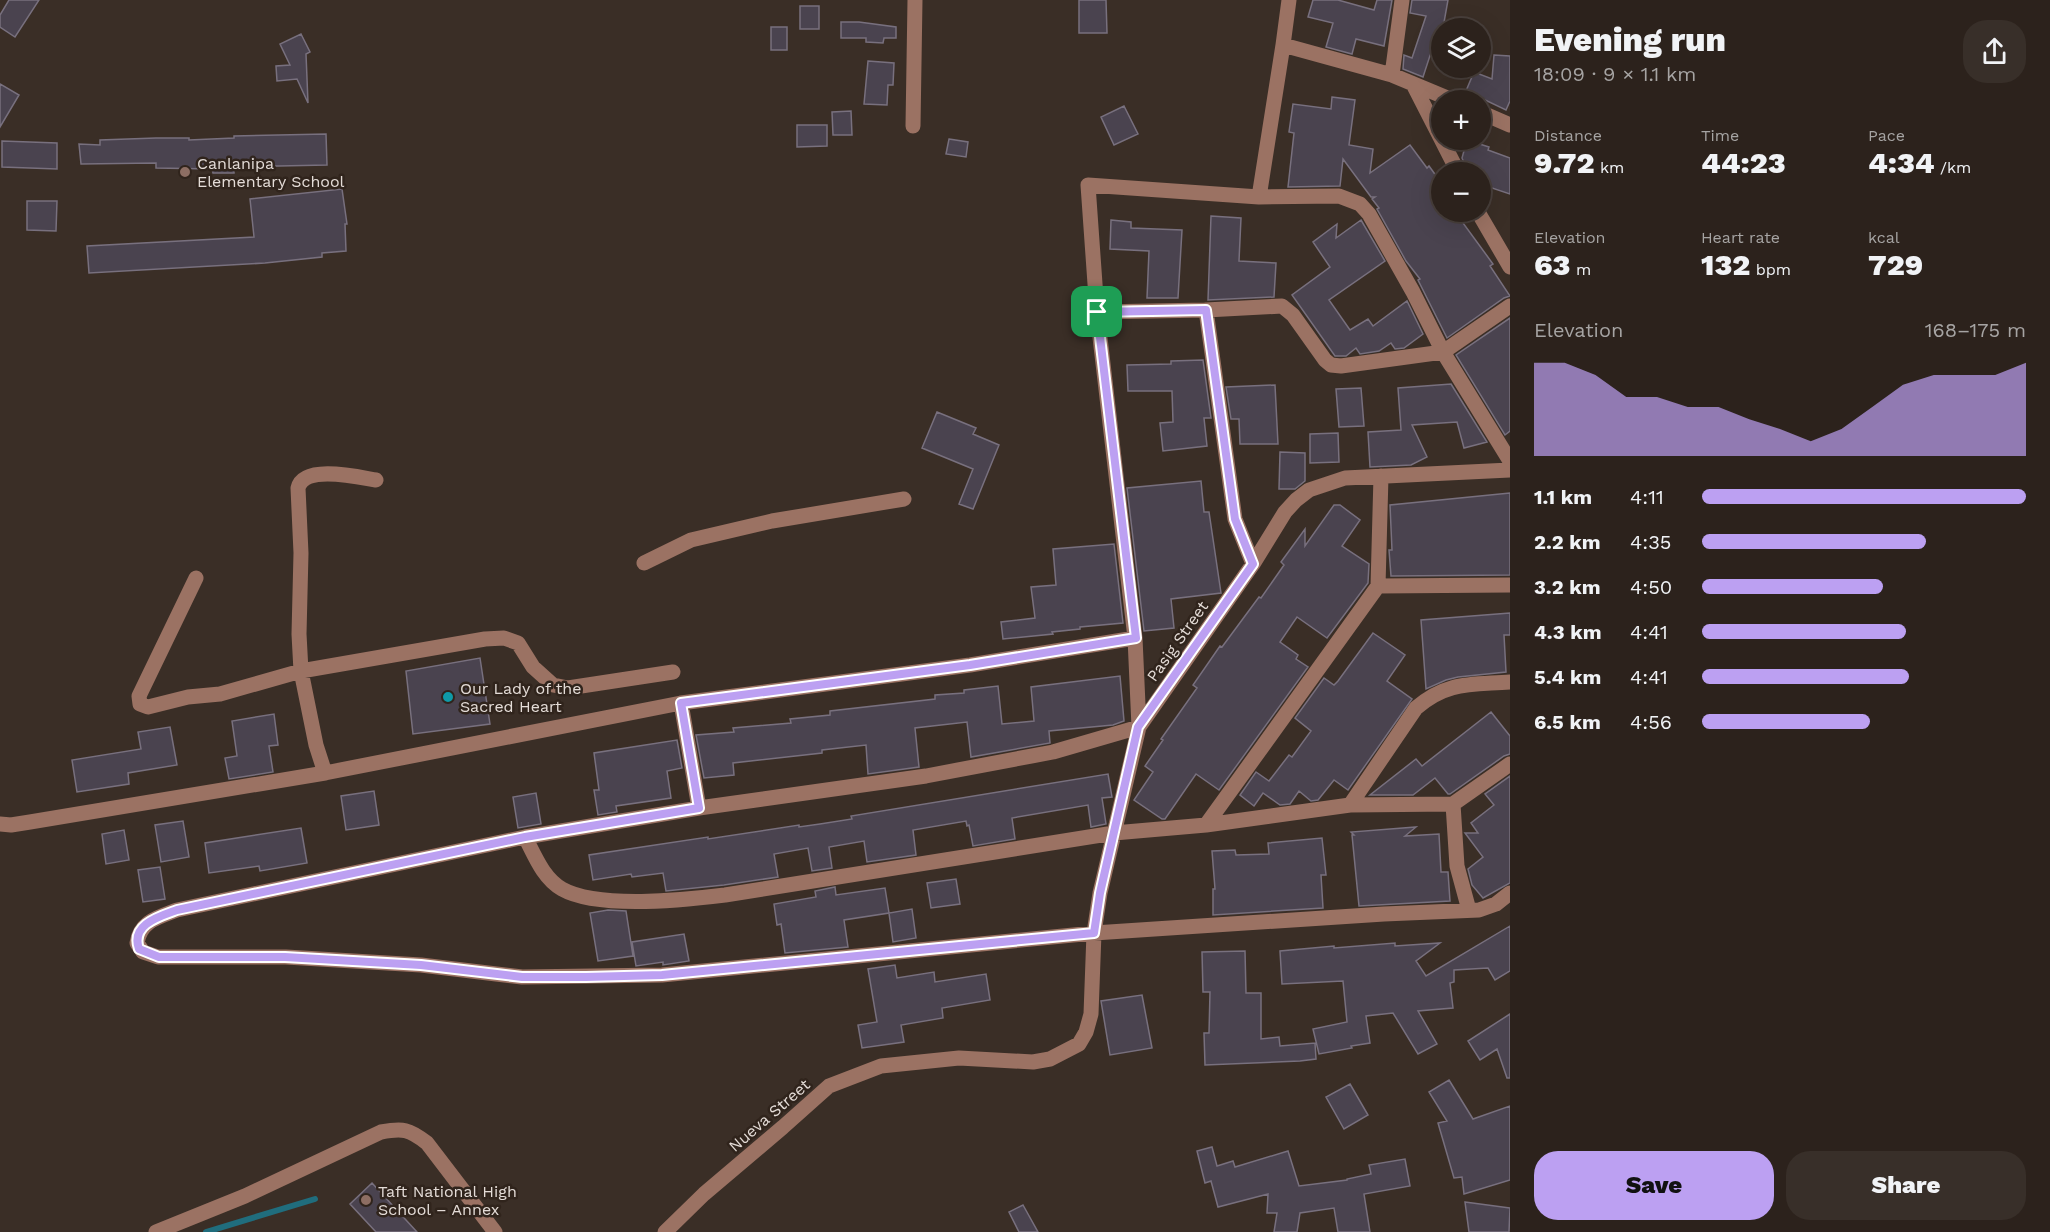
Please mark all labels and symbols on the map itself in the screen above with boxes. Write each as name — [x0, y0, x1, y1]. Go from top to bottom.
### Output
place label: Canlanipa Elementary School — [197, 154, 345, 191]
marker: Canlanipa Elementary School — [178, 165, 192, 179]
pin — [1071, 286, 1122, 337]
street label: Pasig Street — [1143, 597, 1212, 685]
place label: Our Lady of the Sacred Heart — [460, 679, 582, 716]
marker: Our Lady of the Sacred Heart — [441, 690, 455, 704]
street label: Nueva Street — [725, 1075, 814, 1156]
place label: Taft National High School – Annex — [378, 1182, 517, 1219]
marker: Taft National High School – Annex — [359, 1193, 373, 1207]

